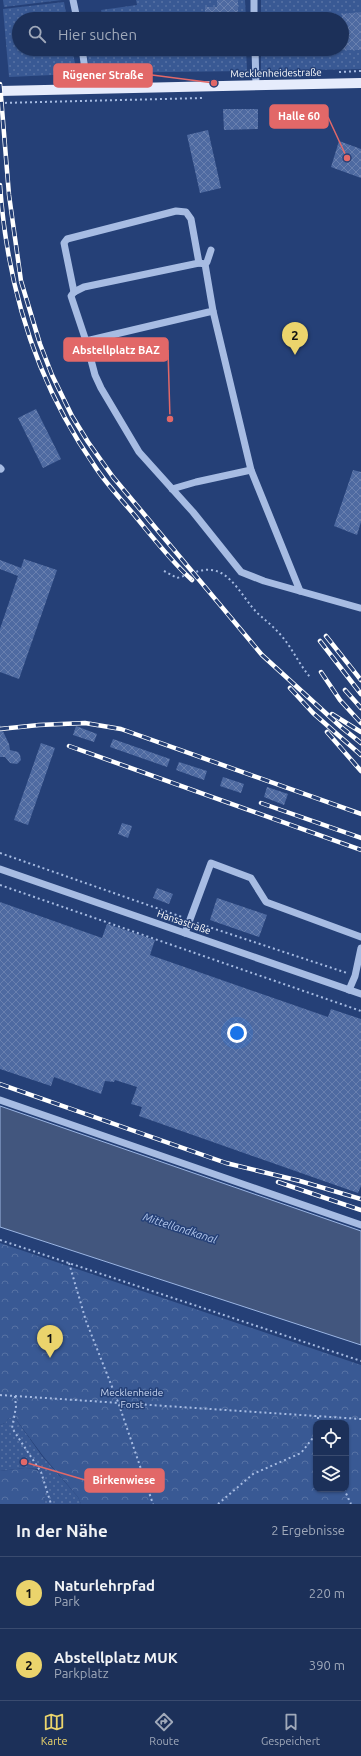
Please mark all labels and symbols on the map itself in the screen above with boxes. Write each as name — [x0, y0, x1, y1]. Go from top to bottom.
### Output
callout: Rügener Straße — [54, 64, 152, 87]
street label: Mecklenheidestraße — [230, 67, 322, 79]
text: Rügener Straße — [62, 69, 144, 81]
callout: Halle 60 — [270, 105, 328, 128]
text: Halle 60 — [278, 110, 320, 122]
pin: 2 — [282, 322, 308, 355]
callout: Abstellplatz BAZ — [64, 338, 168, 361]
text: Abstellplatz BAZ — [72, 344, 160, 356]
street label: Hansastraße — [156, 908, 212, 936]
your location — [227, 1023, 247, 1043]
water label: Mittellandkanal — [142, 1210, 218, 1246]
pin: 1 — [37, 1325, 63, 1358]
park label: Mecklenheide Forst — [101, 1387, 163, 1410]
callout: Birkenwiese — [85, 1469, 164, 1492]
text: Birkenwiese — [93, 1474, 155, 1486]

